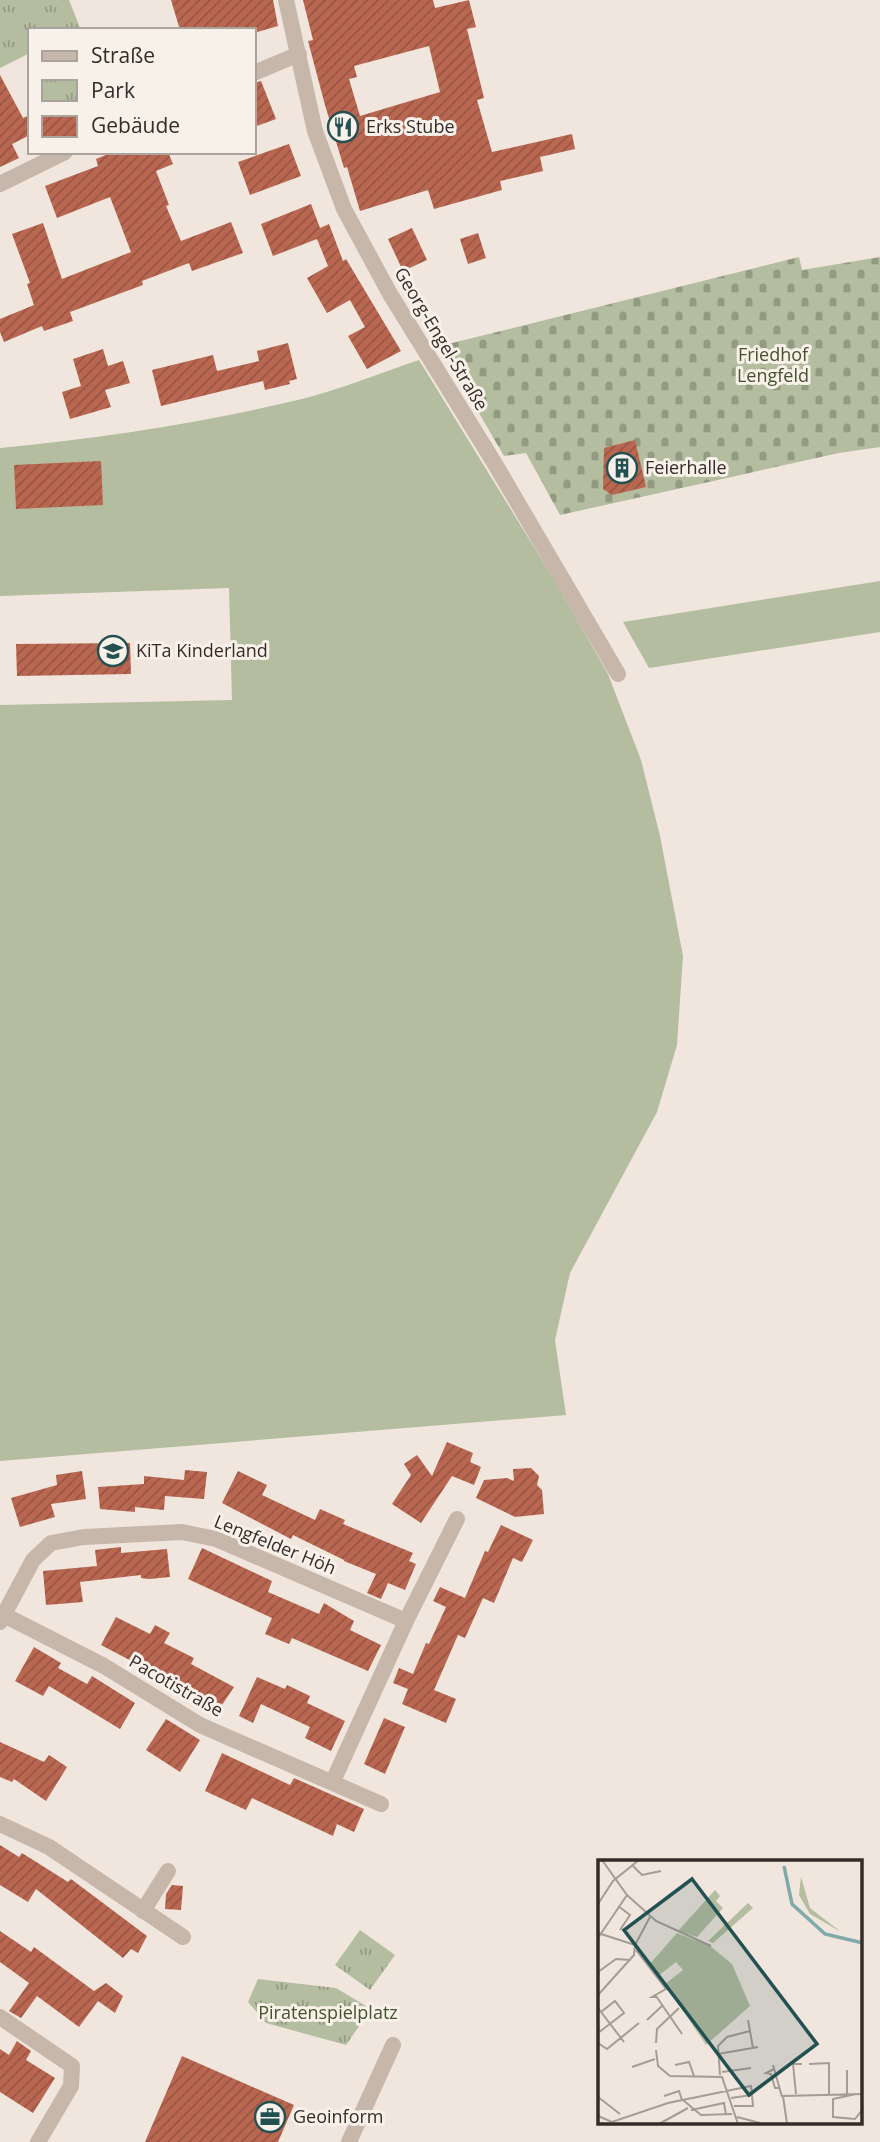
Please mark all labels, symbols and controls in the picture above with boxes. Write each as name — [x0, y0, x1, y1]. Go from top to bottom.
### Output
legend — [28, 28, 256, 154]
text: Straße — [91, 41, 155, 69]
text: Park — [91, 76, 135, 104]
restaurant icon: Erks Stube — [326, 110, 360, 144]
text: Gebäude — [91, 111, 180, 139]
place label: Erks Stube — [366, 114, 455, 138]
street label: Georg-Engel-Straße — [390, 262, 494, 415]
park label: Friedhof Lengfeld — [737, 342, 809, 387]
building icon: Feierhalle — [605, 451, 639, 485]
place label: Feierhalle — [645, 455, 727, 479]
school or university icon: KiTa Kinderland — [96, 634, 130, 668]
place label: KiTa Kinderland — [136, 638, 268, 662]
street label: Lengfelder Höh — [211, 1509, 340, 1579]
street label: Pacotistraße — [125, 1649, 228, 1722]
inset map — [598, 1860, 862, 2124]
park label: Piratenspielplatz — [258, 2000, 398, 2024]
office icon: Geoinform — [253, 2100, 287, 2134]
place label: Geoinform — [293, 2104, 384, 2128]

